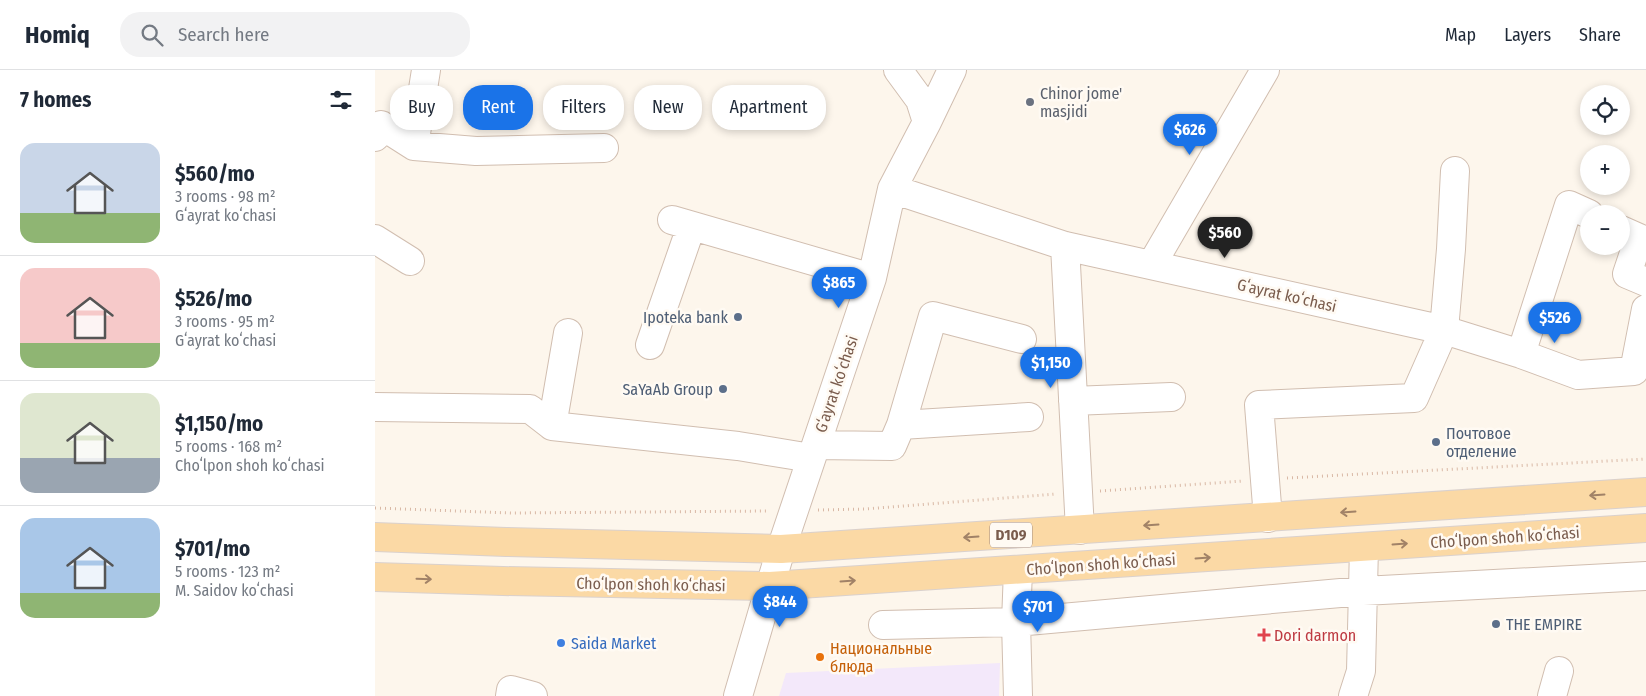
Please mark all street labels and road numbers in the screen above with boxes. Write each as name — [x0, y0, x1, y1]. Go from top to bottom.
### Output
street label: Gʻayrat koʻchasi — [1235, 275, 1338, 316]
street label: Gʻayrat koʻchasi — [811, 333, 862, 435]
road number: D109 — [990, 522, 1032, 548]
street label: Choʻlpon shoh koʻchasi — [1430, 523, 1580, 552]
street label: Choʻlpon shoh koʻchasi — [1026, 550, 1176, 579]
street label: Choʻlpon shoh koʻchasi — [576, 574, 726, 595]

